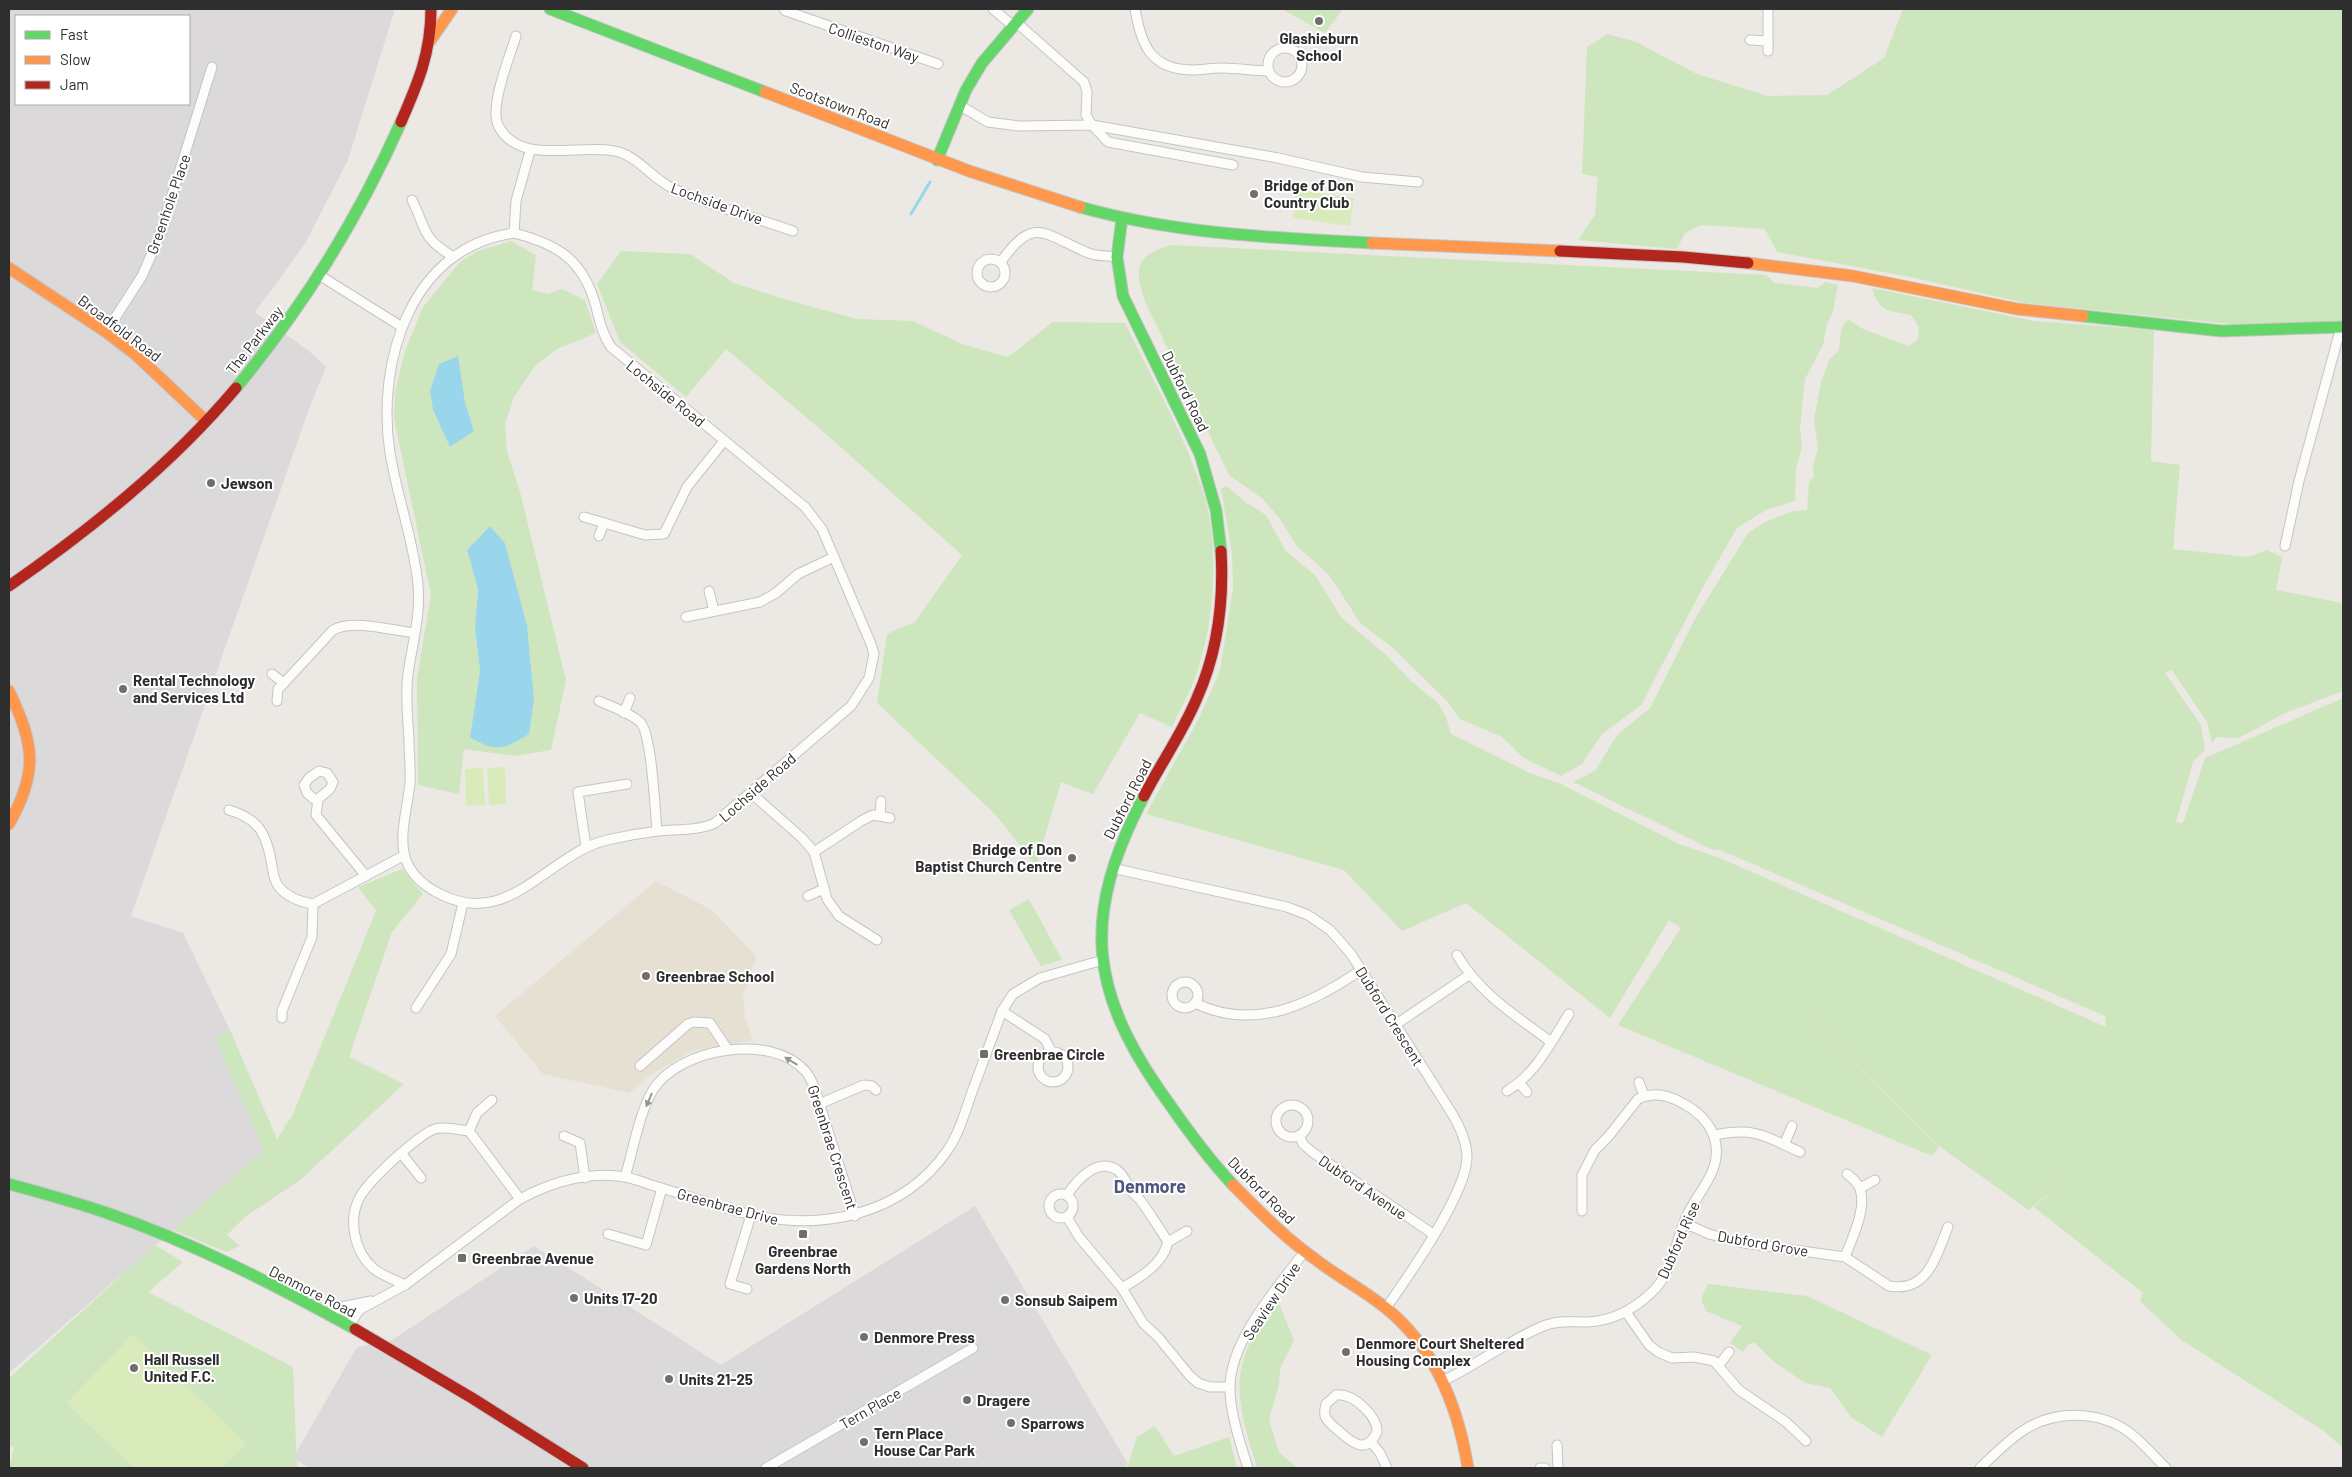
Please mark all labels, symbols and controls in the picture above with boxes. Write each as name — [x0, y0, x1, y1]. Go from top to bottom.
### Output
legend — [15, 15, 190, 105]
marker: Glashieburn School — [1313, 15, 1325, 27]
street label: Collieston Way — [826, 18, 922, 66]
text: Fast — [60, 25, 88, 43]
place label: Glashieburn School — [1279, 29, 1359, 64]
text: Slow — [60, 50, 91, 68]
text: Jam — [60, 75, 89, 93]
street label: Scotstown Road — [788, 78, 892, 132]
street label: Greenhole Place — [142, 151, 194, 257]
place label: Bridge of Don Country Club — [1264, 176, 1354, 211]
street label: Lochside Drive — [669, 178, 765, 228]
marker: Bridge of Don Country Club — [1248, 188, 1260, 200]
street label: Broadfold Road — [75, 291, 165, 365]
street label: The Parkway — [222, 302, 286, 378]
street label: Dubford Road — [1159, 348, 1213, 434]
street label: Lochside Road — [623, 356, 709, 430]
place label: Jewson — [221, 474, 273, 492]
marker: Jewson — [205, 477, 217, 489]
place label: Rental Technology and Services Ltd — [133, 671, 256, 706]
marker: Rental Technology and Services Ltd — [117, 683, 129, 695]
street label: Lochside Road — [715, 749, 799, 825]
street label: Dubford Road — [1099, 756, 1155, 842]
place label: Bridge of Don Baptist Church Centre — [915, 840, 1062, 875]
marker: Bridge of Don Baptist Church Centre — [1066, 852, 1078, 864]
street label: Dubford Crescent — [1352, 963, 1428, 1069]
place label: Greenbrae School — [656, 967, 774, 985]
marker: Greenbrae School — [640, 970, 652, 982]
place label: Greenbrae Circle — [994, 1045, 1105, 1063]
marker: Greenbrae Circle — [978, 1048, 990, 1060]
one-way arrow — [784, 1056, 797, 1065]
street label: Greenbrae Crescent — [804, 1083, 862, 1211]
one-way arrow — [644, 1093, 652, 1107]
street label: Dubford Avenue — [1316, 1151, 1410, 1223]
street label: Dubford Road — [1225, 1153, 1299, 1227]
district label: Denmore — [1114, 1175, 1186, 1197]
street label: Greenbrae Drive — [675, 1184, 781, 1228]
street label: Dubford Rise — [1653, 1198, 1703, 1282]
street label: Dubford Grove — [1716, 1226, 1810, 1260]
marker: Greenbrae Gardens North — [797, 1228, 809, 1240]
place label: Greenbrae Gardens North — [755, 1242, 851, 1277]
place label: Greenbrae Avenue — [472, 1249, 594, 1267]
marker: Greenbrae Avenue — [456, 1252, 468, 1264]
street label: Seaview Drive — [1238, 1259, 1304, 1343]
street label: Denmore Road — [266, 1261, 360, 1321]
place label: Units 17-20 — [584, 1289, 658, 1307]
place label: Sonsub Saipem — [1015, 1291, 1117, 1309]
marker: Units 17-20 — [568, 1292, 580, 1304]
marker: Sonsub Saipem — [999, 1294, 1011, 1306]
place label: Denmore Press — [874, 1328, 975, 1346]
marker: Denmore Press — [858, 1331, 870, 1343]
place label: Denmore Court Sheltered Housing Complex — [1356, 1334, 1524, 1369]
marker: Denmore Court Sheltered Housing Complex — [1340, 1346, 1352, 1358]
place label: Hall Russell United F.C. — [144, 1350, 220, 1385]
marker: Hall Russell United F.C. — [128, 1362, 140, 1374]
place label: Units 21-25 — [679, 1370, 753, 1388]
marker: Units 21-25 — [663, 1373, 675, 1385]
street label: Tern Place — [836, 1383, 904, 1433]
place label: Dragere — [977, 1391, 1030, 1409]
marker: Dragere — [961, 1394, 973, 1406]
place label: Sparrows — [1021, 1414, 1085, 1432]
marker: Sparrows — [1005, 1417, 1017, 1429]
place label: Tern Place House Car Park — [874, 1424, 975, 1459]
marker: Tern Place House Car Park — [858, 1436, 870, 1448]

